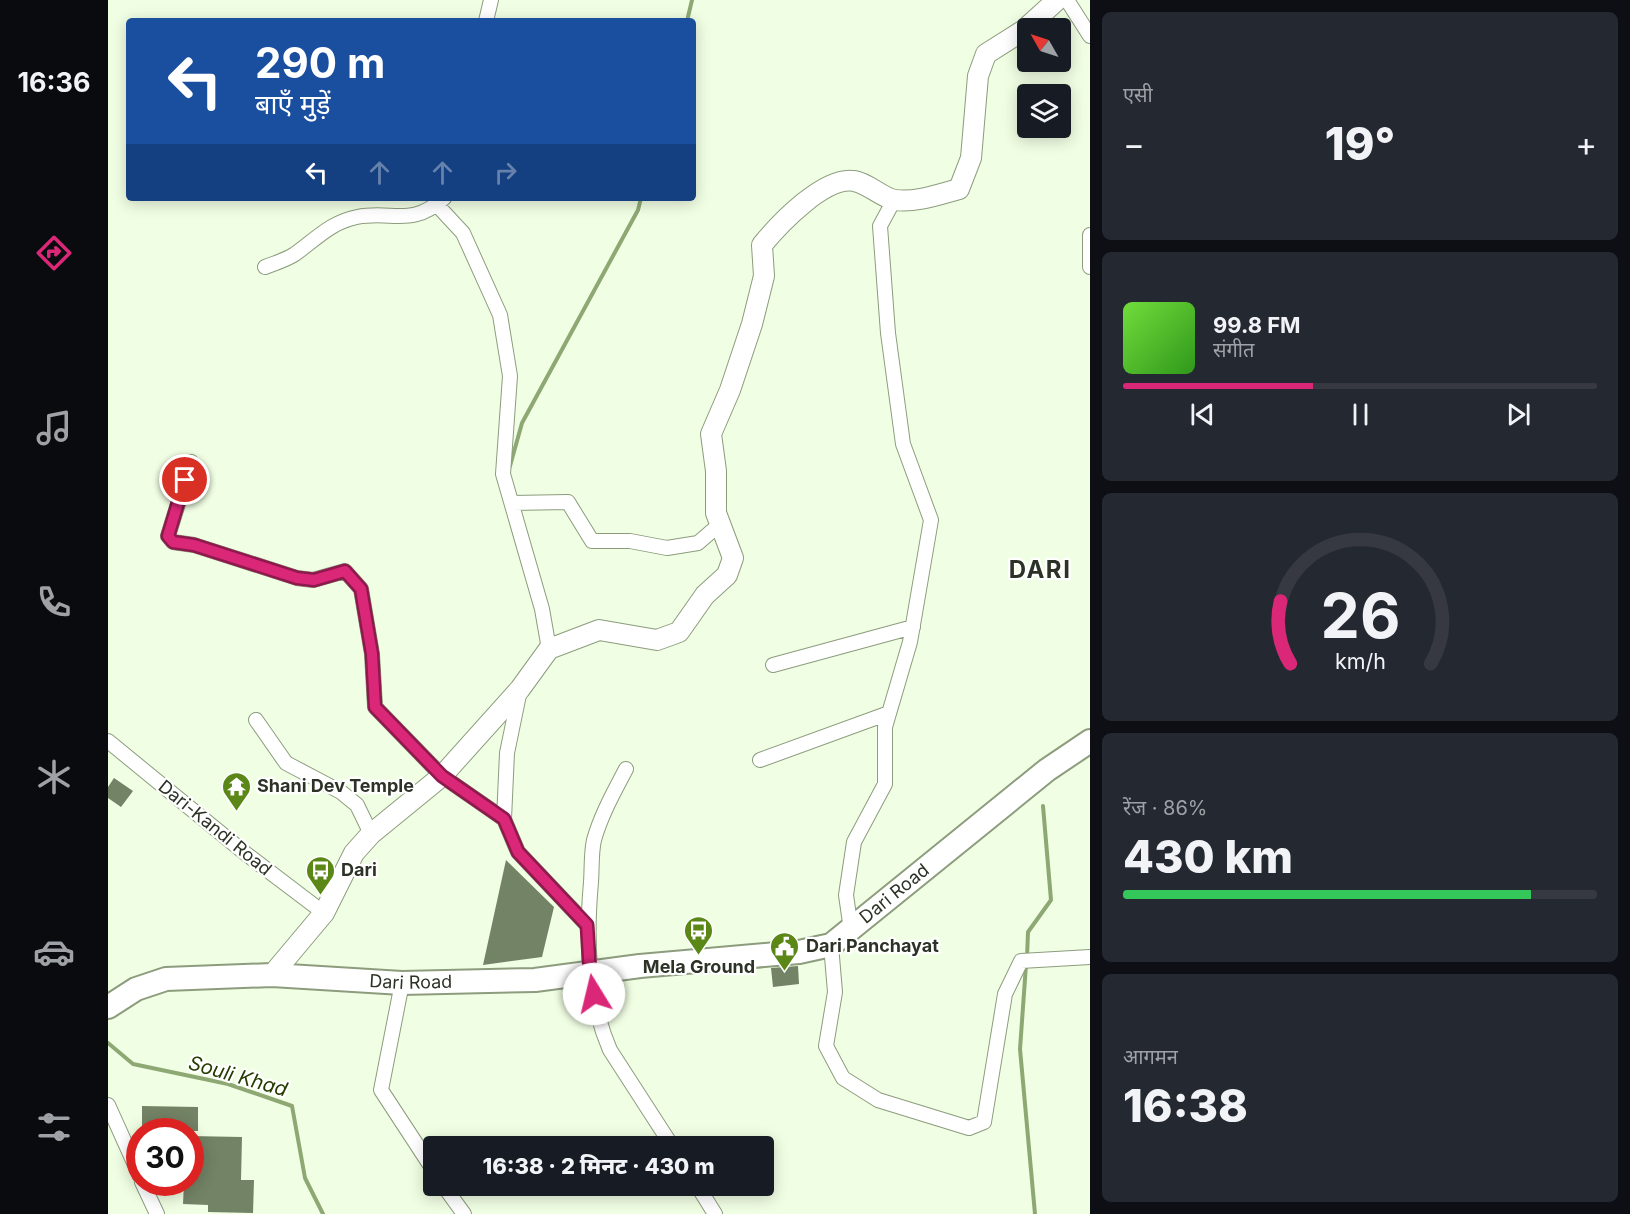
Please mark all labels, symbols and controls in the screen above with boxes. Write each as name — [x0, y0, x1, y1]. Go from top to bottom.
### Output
north arrow — [1017, 18, 1071, 72]
map controls — [1017, 18, 1071, 138]
text: 290 m — [255, 37, 385, 88]
icon: left — [156, 42, 234, 120]
text: 16:36 — [17, 66, 91, 99]
text: एसी — [1123, 83, 1153, 107]
button: layers — [1017, 84, 1071, 138]
text: बाएँ मुड़ें — [255, 88, 331, 121]
text: 19° — [1325, 116, 1395, 171]
text: − — [1123, 124, 1145, 164]
text: + — [1575, 124, 1597, 164]
icon: left — [300, 156, 333, 189]
icon: ahead — [363, 156, 396, 189]
icon: ahead — [426, 156, 459, 189]
icon: right — [489, 156, 522, 189]
icon: directions — [33, 232, 75, 274]
text: 99.8 FM — [1213, 312, 1301, 338]
text: संगीत — [1213, 338, 1254, 362]
icon: previous — [1186, 398, 1219, 431]
icon: pause — [1344, 398, 1377, 431]
icon: next — [1502, 398, 1535, 431]
icon: music — [33, 407, 75, 449]
pin — [159, 454, 210, 505]
icon: arrive — [168, 463, 201, 496]
district label: DARI — [1009, 555, 1071, 584]
text: 26 — [1320, 578, 1400, 653]
icon: phone — [33, 581, 75, 623]
text: km/h — [1335, 648, 1385, 674]
icon: climate — [33, 756, 75, 798]
temple icon: Shani Dev Temple — [220, 770, 252, 812]
place label: Shani Dev Temple — [257, 775, 414, 796]
street label: Dari-Kandi Road — [155, 776, 276, 880]
text: रेंज · 86% — [1123, 796, 1207, 820]
text: 430 km — [1123, 829, 1293, 884]
bus stop icon: Dari — [304, 854, 336, 896]
place label: Dari — [341, 859, 377, 880]
street label: Dari Road — [855, 859, 933, 928]
bus stop icon: Mela Ground — [683, 914, 715, 956]
public building icon: Dari Panchayat — [769, 930, 801, 972]
icon: car — [33, 931, 75, 973]
place label: Dari Panchayat — [806, 935, 939, 956]
place label: Mela Ground — [643, 956, 755, 977]
position arrow — [562, 962, 626, 1026]
street label: Dari Road — [369, 970, 452, 993]
text: आगमन — [1123, 1045, 1178, 1069]
water label: Souli Khad — [186, 1050, 291, 1102]
text: 16:38 — [1123, 1078, 1248, 1133]
icon: filters — [33, 1106, 75, 1148]
speed limit sign: 30 — [126, 1118, 204, 1196]
text: 16:38 · 2 मिनट · 430 m — [482, 1153, 715, 1179]

